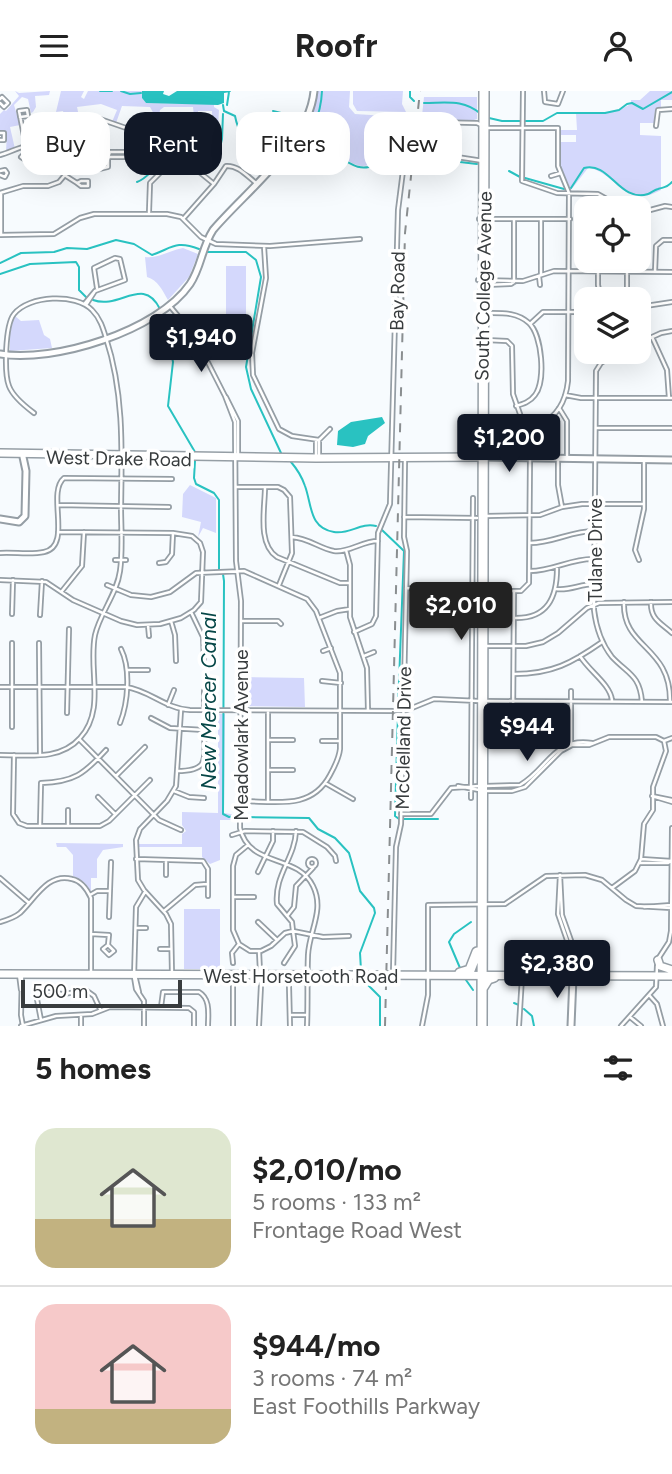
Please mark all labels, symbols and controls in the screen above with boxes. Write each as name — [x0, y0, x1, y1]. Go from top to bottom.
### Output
icon: menu — [35, 27, 73, 65]
text: Roofr — [295, 27, 377, 65]
icon: person — [599, 27, 637, 65]
chip: Buy — [21, 112, 110, 175]
chip: Rent — [124, 112, 222, 175]
chip: Filters — [236, 112, 350, 175]
chip: New — [364, 112, 462, 175]
street label: South College Avenue — [470, 191, 497, 381]
map controls — [574, 196, 651, 364]
button: locate — [574, 196, 651, 273]
street label: Bay Road — [385, 251, 410, 331]
button: layers — [574, 287, 651, 364]
pin: $1,940 — [144, 315, 258, 374]
text: $1,940 — [165, 323, 237, 351]
pin: $1,200 — [452, 415, 566, 474]
text: $1,200 — [473, 423, 545, 451]
street label: West Drake Road — [46, 446, 192, 471]
street label: Tulane Drive — [584, 498, 607, 602]
pin: $2,010 — [404, 582, 518, 642]
text: $2,010 — [425, 591, 497, 619]
water label: New Mercer Canal — [196, 612, 221, 790]
street label: Meadowlark Avenue — [230, 649, 253, 821]
street label: McClelland Drive — [391, 666, 416, 810]
pin: $944 — [486, 703, 568, 763]
text: $944 — [499, 712, 555, 740]
pin: $2,380 — [500, 941, 614, 1000]
text: $2,380 — [520, 949, 594, 977]
street label: West Horsetooth Road — [204, 965, 398, 988]
scale bar — [21, 977, 182, 1009]
text: 500 m — [32, 980, 88, 1003]
icon: filters — [599, 1049, 637, 1087]
text: 5 homes — [35, 1050, 151, 1087]
text: $2,010/mo — [252, 1151, 402, 1188]
icon: home — [91, 1156, 175, 1240]
text: 5 rooms · 133 m² — [252, 1188, 421, 1216]
text: Frontage Road West — [252, 1216, 462, 1244]
text: $944/mo — [252, 1327, 381, 1364]
icon: home — [91, 1332, 175, 1416]
text: 3 rooms · 74 m² — [252, 1364, 412, 1392]
text: East Foothills Parkway — [252, 1392, 480, 1420]

